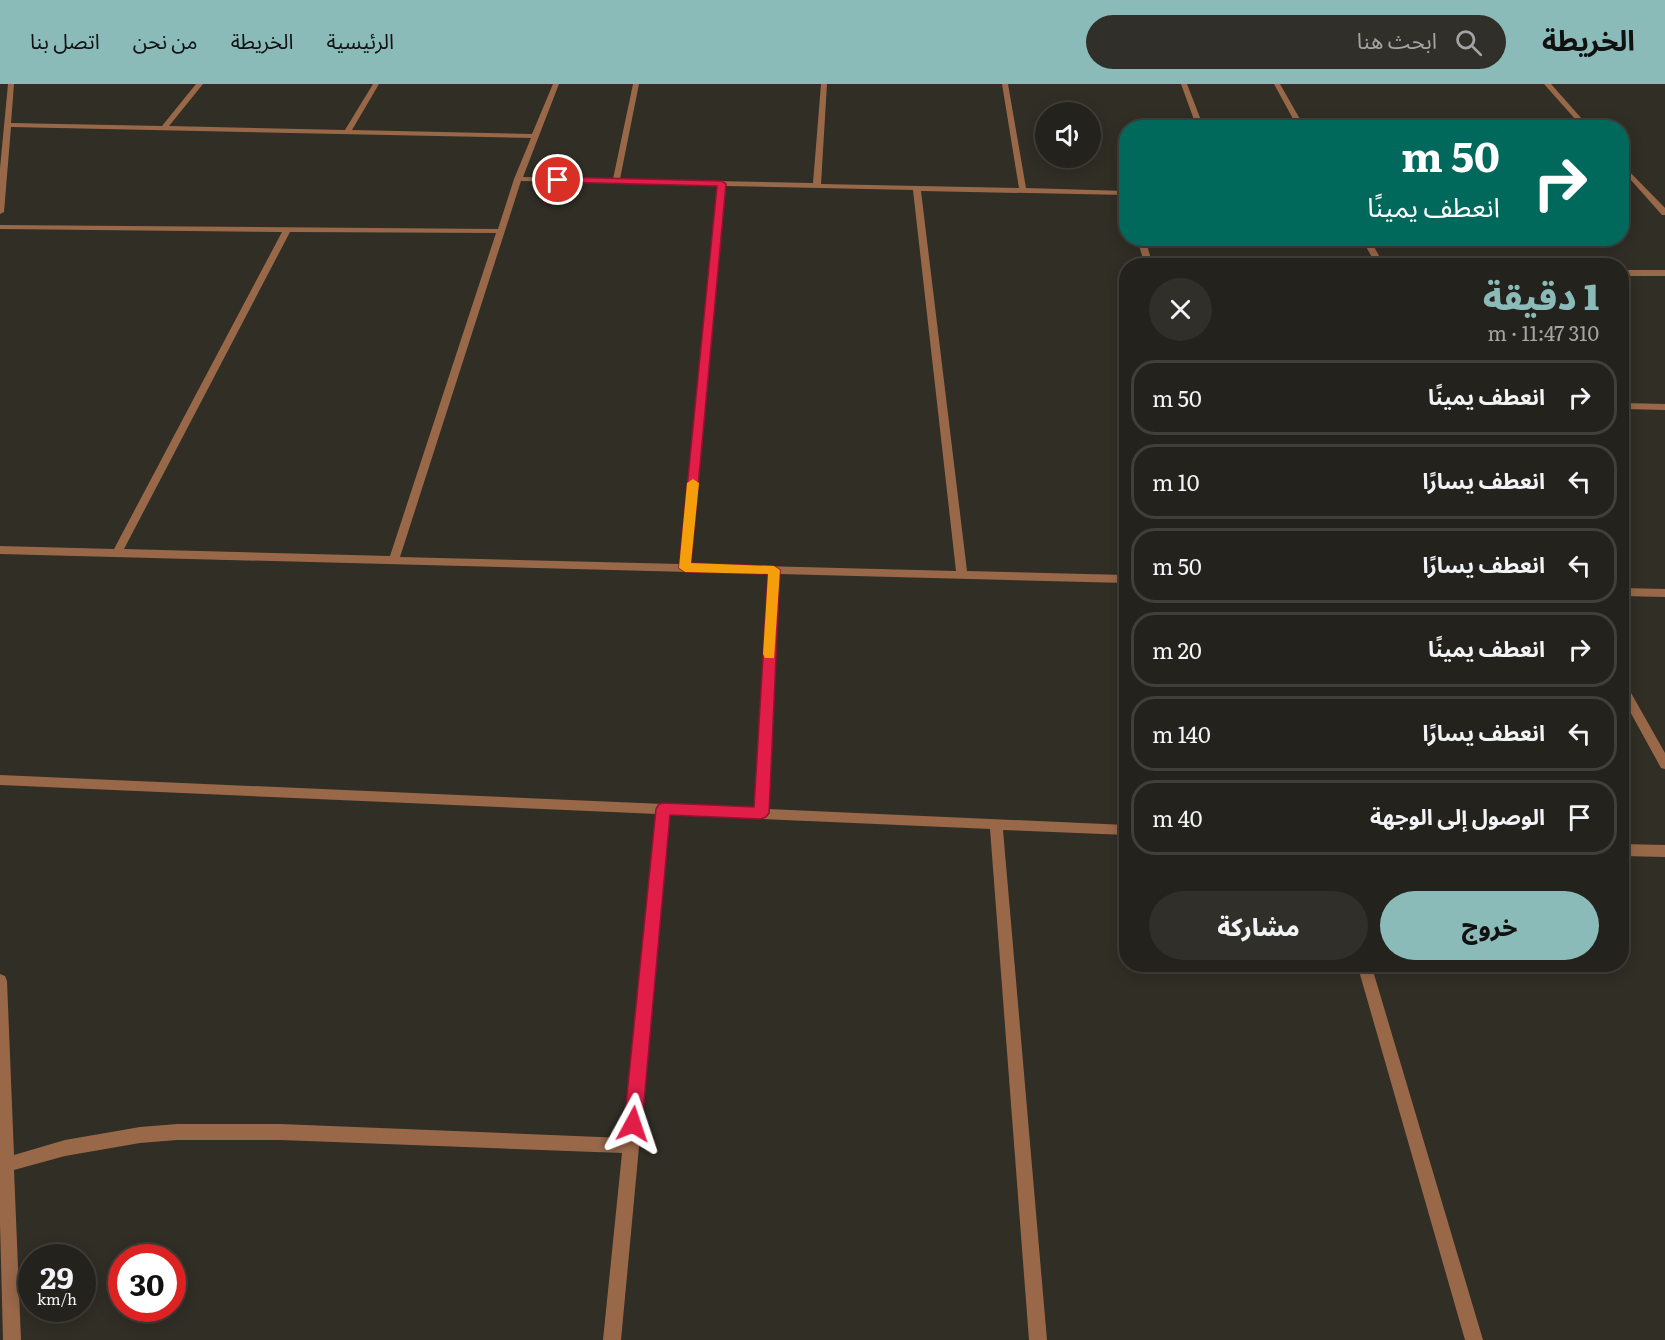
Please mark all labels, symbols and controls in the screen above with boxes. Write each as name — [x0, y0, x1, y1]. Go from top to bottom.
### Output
search box — [1086, 15, 1506, 69]
text: الخريطة — [1542, 18, 1635, 60]
text: ابحث هنا — [1357, 23, 1437, 56]
text: اتصل بنا — [30, 24, 100, 55]
text: من نحن — [133, 24, 198, 55]
text: الخريطة — [231, 24, 294, 55]
text: الرئيسية — [327, 24, 394, 55]
icon: search — [1452, 26, 1485, 59]
map controls — [1035, 102, 1101, 168]
button: sound — [1035, 102, 1101, 168]
text: 50 m — [1401, 123, 1500, 185]
icon: right — [1521, 144, 1599, 222]
pin — [532, 154, 583, 205]
icon: arrive — [541, 163, 574, 196]
text: انعطف يمينًا — [1367, 185, 1500, 225]
text: 1 دقيقة — [1483, 268, 1599, 321]
button: close — [1149, 278, 1212, 341]
text: 310 m · 11:47 — [1487, 317, 1599, 347]
text: انعطف يمينًا — [1428, 379, 1545, 412]
text: 50 m — [1152, 381, 1202, 414]
icon: right — [1563, 381, 1596, 414]
text: انعطف يسارًا — [1422, 463, 1545, 496]
text: 10 m — [1152, 465, 1199, 498]
icon: left — [1563, 465, 1596, 498]
text: انعطف يسارًا — [1422, 547, 1545, 580]
text: 50 m — [1152, 549, 1202, 582]
icon: left — [1563, 549, 1596, 582]
text: انعطف يمينًا — [1428, 631, 1545, 664]
text: 20 m — [1152, 633, 1202, 666]
icon: right — [1563, 633, 1596, 666]
text: انعطف يسارًا — [1422, 715, 1545, 748]
text: 140 m — [1152, 717, 1211, 750]
icon: left — [1563, 717, 1596, 750]
text: الوصول إلى الوجهة — [1370, 799, 1545, 832]
text: 40 m — [1152, 801, 1203, 834]
icon: arrive — [1563, 801, 1596, 834]
button: مشاركة — [1149, 891, 1368, 960]
button: خروج — [1380, 891, 1599, 960]
position arrow — [601, 1092, 665, 1156]
speed limit sign: 30 — [108, 1244, 186, 1322]
text: 29 — [40, 1254, 74, 1298]
text: km/h — [37, 1287, 77, 1310]

